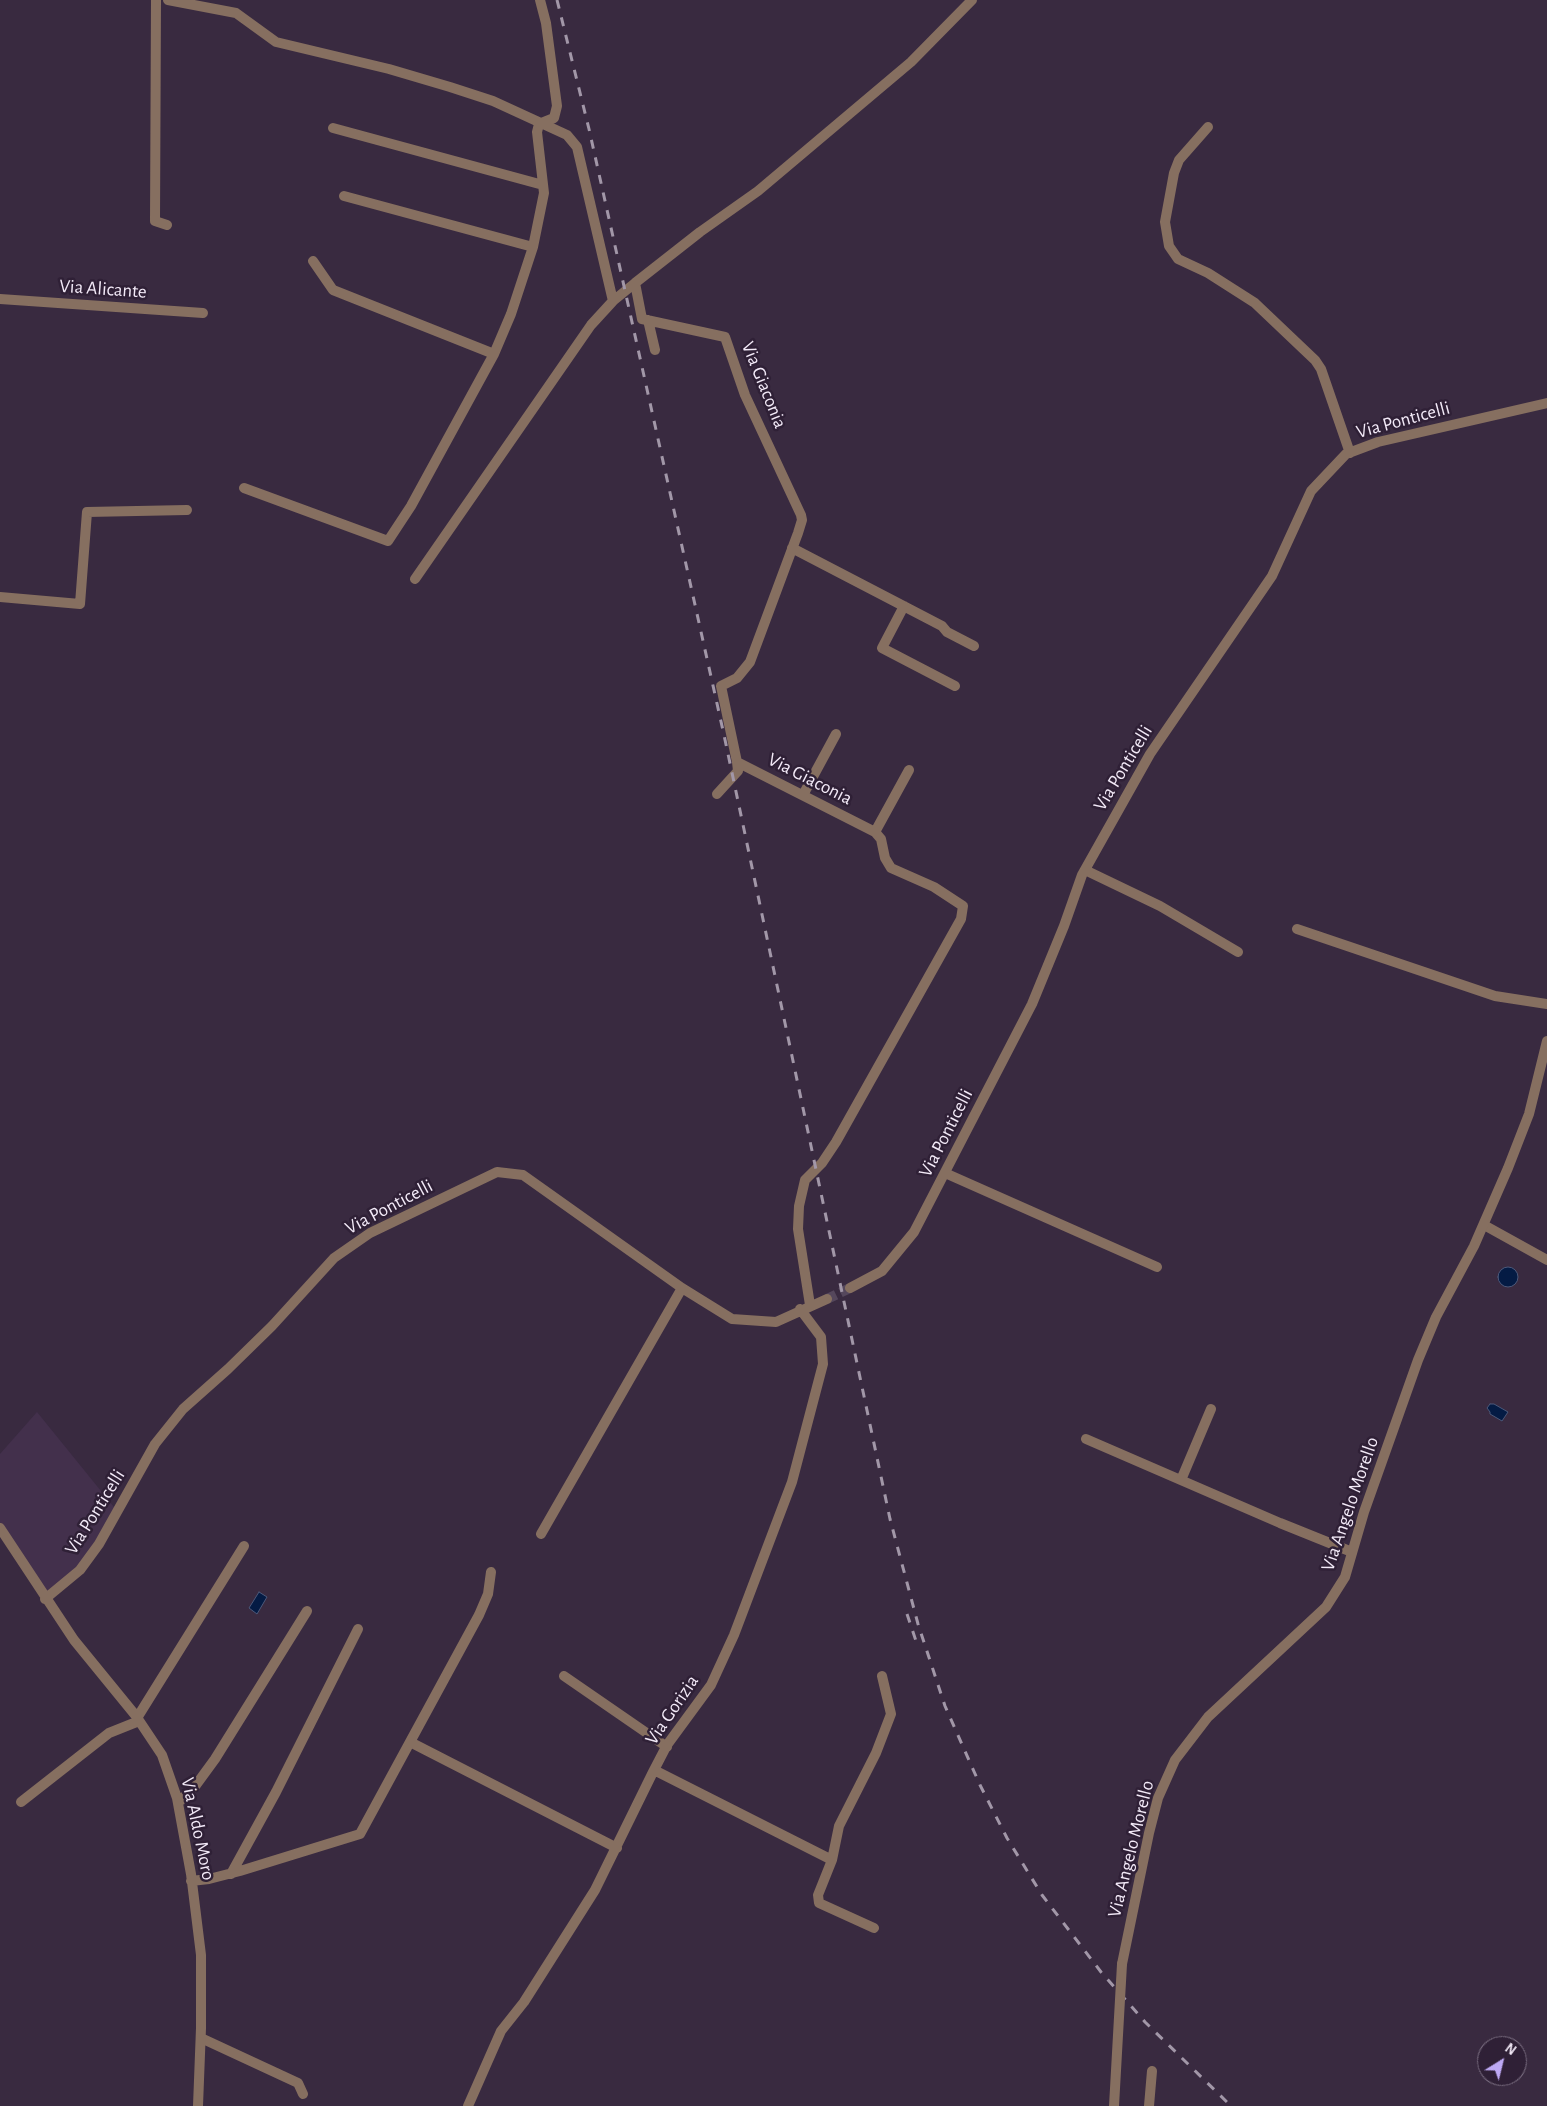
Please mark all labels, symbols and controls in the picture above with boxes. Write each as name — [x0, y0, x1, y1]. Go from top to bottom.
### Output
street label: Via Alicante — [59, 275, 147, 303]
street label: Via Giaconia — [736, 338, 792, 432]
street label: Via Ponticelli — [1354, 397, 1452, 443]
street label: Via Ponticelli — [1089, 721, 1157, 815]
street label: Via Giaconia — [764, 748, 856, 810]
street label: Via Ponticelli — [914, 1085, 978, 1181]
street label: Via Ponticelli — [341, 1174, 437, 1240]
street label: Via Angelo Morello — [1316, 1434, 1384, 1574]
street label: Via Ponticelli — [60, 1465, 130, 1559]
street label: Via Gorizia — [640, 1671, 704, 1749]
street label: Via Aldo Moro — [176, 1776, 220, 1882]
street label: Via Angelo Morello — [1103, 1778, 1159, 1920]
north arrow — [1477, 2036, 1527, 2086]
text: N — [1502, 2041, 1518, 2058]

